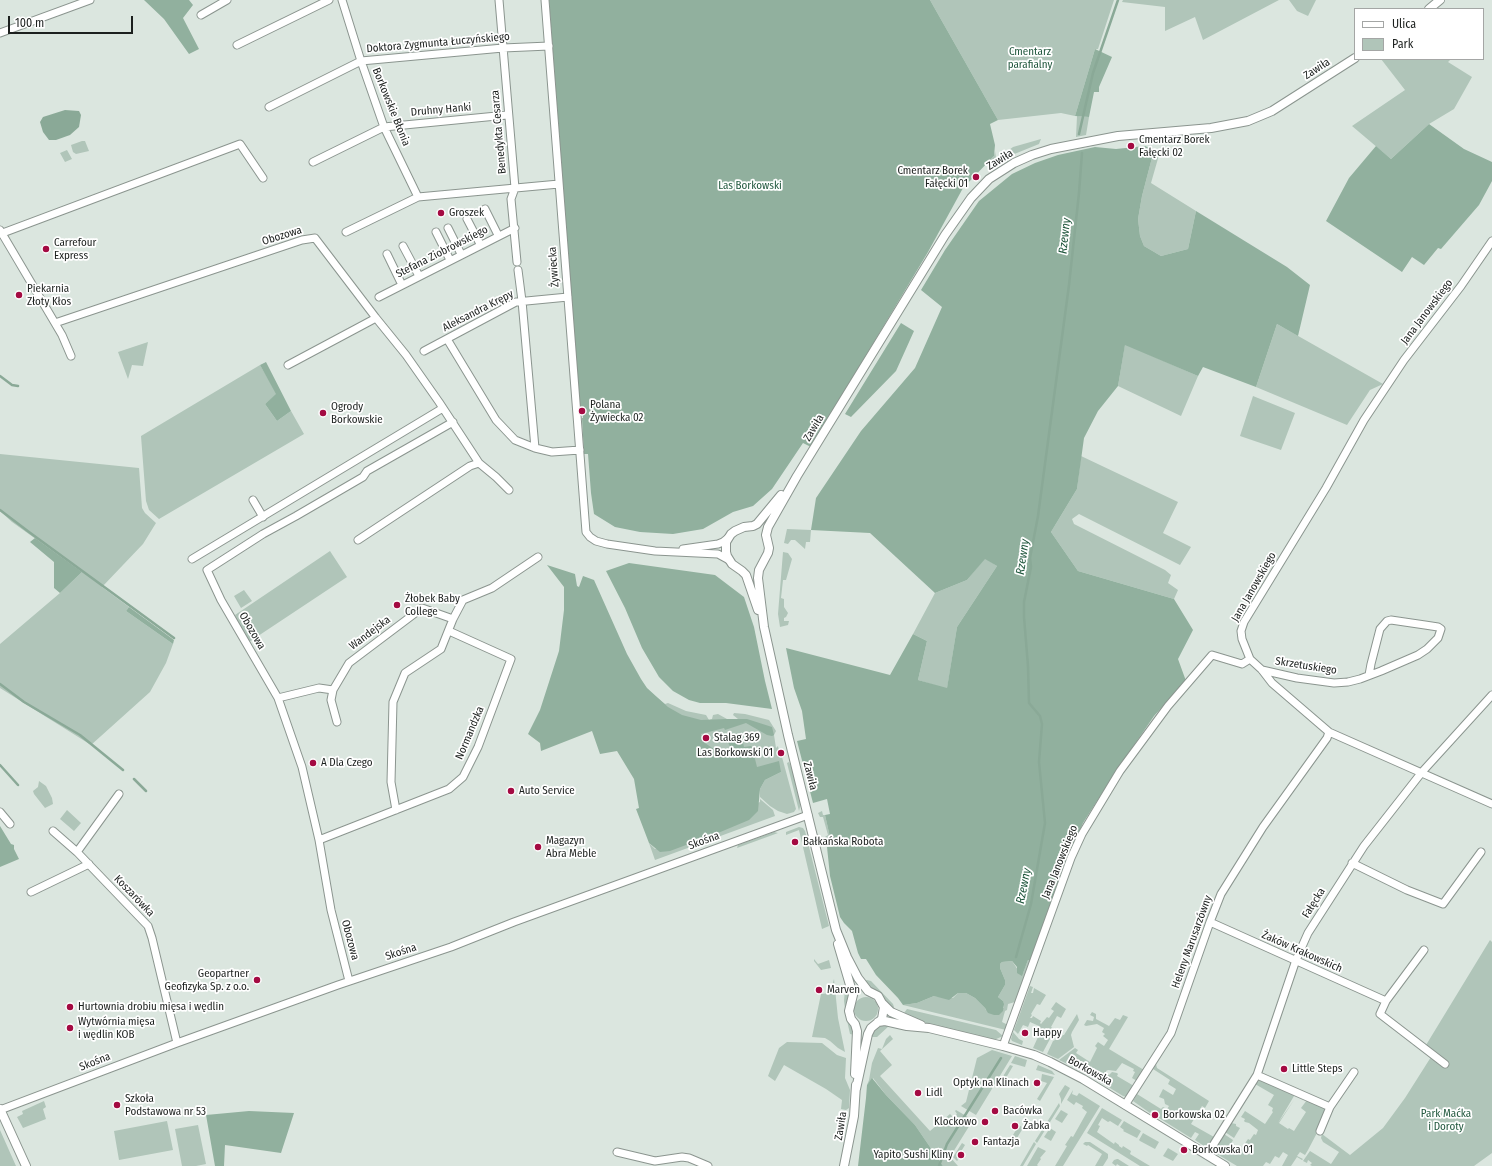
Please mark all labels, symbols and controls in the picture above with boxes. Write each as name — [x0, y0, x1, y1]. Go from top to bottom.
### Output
scale bar — [10, 8, 135, 34]
legend — [1354, 8, 1484, 60]
text: 100 m — [15, 16, 44, 30]
text: Ulica — [1392, 17, 1416, 31]
street label: Doktora Zygmunta Łuczyńskiego — [366, 30, 510, 56]
text: Park — [1392, 37, 1413, 51]
park label: Cmentarz parafialny — [1008, 45, 1052, 71]
street label: Zawiła — [1301, 56, 1333, 82]
street label: Borkowskie Błonia — [369, 66, 413, 148]
street label: Benedykta Cesarza — [489, 89, 509, 175]
street label: Druhny Hanki — [410, 101, 472, 119]
place label: Cmentarz Borek Fałęcki 02 — [1139, 133, 1210, 159]
marker: Cmentarz Borek Fałęcki 02 — [1126, 141, 1136, 151]
street label: Zawiła — [984, 147, 1016, 173]
place label: Cmentarz Borek Fałęcki 01 — [897, 164, 968, 190]
marker: Cmentarz Borek Fałęcki 01 — [971, 172, 981, 182]
park label: Las Borkowski — [718, 179, 782, 193]
place label: Groszek — [449, 206, 484, 220]
marker: Groszek — [436, 208, 446, 218]
water label: Rzewny — [1056, 217, 1074, 255]
street label: Stefana Ziobrowskiego — [394, 223, 490, 281]
street label: Obozowa — [260, 224, 304, 248]
place label: Carrefour Express — [54, 236, 96, 262]
marker: Carrefour Express — [41, 244, 51, 254]
street label: Żywiecka — [546, 246, 562, 288]
street label: Jana Janowskiego — [1398, 277, 1456, 347]
place label: Piekarnia Złoty Kłos — [27, 282, 71, 308]
street label: Aleksandra Krępy — [440, 287, 516, 335]
marker: Piekarnia Złoty Kłos — [14, 290, 24, 300]
place label: Polana Żywiecka 02 — [590, 398, 643, 424]
place label: Ogrody Borkowskie — [331, 400, 383, 426]
marker: Polana Żywiecka 02 — [577, 406, 587, 416]
marker: Ogrody Borkowskie — [318, 408, 328, 418]
street label: Zawiła — [801, 412, 827, 444]
water label: Rzewny — [1013, 538, 1033, 576]
street label: Jana Janowskiego — [1229, 550, 1279, 624]
place label: Żłobek Baby College — [405, 592, 460, 618]
marker: Żłobek Baby College — [392, 600, 402, 610]
street label: Obozowa — [236, 610, 268, 652]
street label: Wandejska — [347, 613, 393, 653]
street label: Skrzetuskiego — [1274, 655, 1338, 677]
street label: Normandzka — [453, 704, 487, 762]
place label: Stalag 369 — [714, 731, 760, 745]
marker: Stalag 369 — [701, 733, 711, 743]
place label: Las Borkowski 01 — [697, 746, 773, 760]
marker: Las Borkowski 01 — [776, 748, 786, 758]
place label: A Dla Czego — [321, 756, 373, 770]
marker: A Dla Czego — [308, 758, 318, 768]
street label: Zawiła — [800, 760, 820, 792]
place label: Auto Service — [519, 784, 575, 798]
marker: Auto Service — [506, 786, 516, 796]
street label: Jana Janowskiego — [1039, 823, 1081, 901]
street label: Skośna — [687, 829, 721, 853]
place label: Magazyn Abra Meble — [546, 834, 597, 860]
place label: Bałkańska Robota — [803, 835, 883, 849]
marker: Bałkańska Robota — [790, 837, 800, 847]
marker: Magazyn Abra Meble — [533, 842, 543, 852]
water label: Rzewny — [1013, 867, 1035, 905]
street label: Koszarówka — [111, 872, 157, 920]
street label: Fałęcka — [1300, 886, 1328, 920]
street label: Heleny Marusarzówny — [1169, 894, 1215, 990]
street label: Obozowa — [338, 919, 362, 961]
street label: Żaków Krakowskich — [1260, 928, 1344, 976]
street label: Skośna — [384, 941, 418, 963]
place label: Geopartner Geofizyka Sp. z o.o. — [165, 967, 249, 993]
marker: Geopartner Geofizyka Sp. z o.o. — [252, 975, 262, 985]
place label: Marven — [827, 983, 860, 997]
marker: Marven — [814, 985, 824, 995]
place label: Hurtownia drobiu mięsa i wędlin — [78, 1000, 224, 1014]
marker: Hurtownia drobiu mięsa i wędlin — [65, 1002, 75, 1012]
place label: Wytwórnia mięsa i wędlin KOB — [78, 1015, 155, 1041]
marker: Wytwórnia mięsa i wędlin KOB — [65, 1023, 75, 1033]
place label: Happy — [1033, 1026, 1062, 1040]
marker: Happy — [1020, 1028, 1030, 1038]
street label: Skośna — [78, 1050, 112, 1074]
street label: Borkowska — [1065, 1053, 1115, 1089]
place label: Little Steps — [1292, 1062, 1342, 1076]
marker: Little Steps — [1279, 1064, 1289, 1074]
place label: Optyk na Klinach — [953, 1076, 1029, 1090]
marker: Optyk na Klinach — [1032, 1078, 1042, 1088]
place label: Lidl — [926, 1086, 942, 1100]
marker: Lidl — [913, 1088, 923, 1098]
place label: Szkoła Podstawowa nr 53 — [125, 1092, 206, 1118]
marker: Szkoła Podstawowa nr 53 — [112, 1100, 122, 1110]
place label: Bacówka — [1003, 1104, 1042, 1118]
marker: Bacówka — [990, 1106, 1000, 1116]
park label: Park Maćka i Doroty — [1421, 1107, 1471, 1133]
place label: Borkowska 02 — [1163, 1108, 1225, 1122]
marker: Borkowska 02 — [1150, 1110, 1160, 1120]
street label: Zawiła — [832, 1111, 850, 1141]
place label: Klockowo — [934, 1115, 977, 1129]
marker: Klockowo — [980, 1117, 990, 1127]
place label: Żabka — [1023, 1119, 1050, 1133]
marker: Żabka — [1010, 1121, 1020, 1131]
place label: Fantazja — [983, 1135, 1020, 1149]
marker: Fantazja — [970, 1137, 980, 1147]
place label: Borkowska 01 — [1192, 1143, 1253, 1157]
marker: Borkowska 01 — [1179, 1145, 1189, 1155]
place label: Yapito Sushi Kliny — [873, 1148, 953, 1162]
marker: Yapito Sushi Kliny — [956, 1150, 966, 1160]

